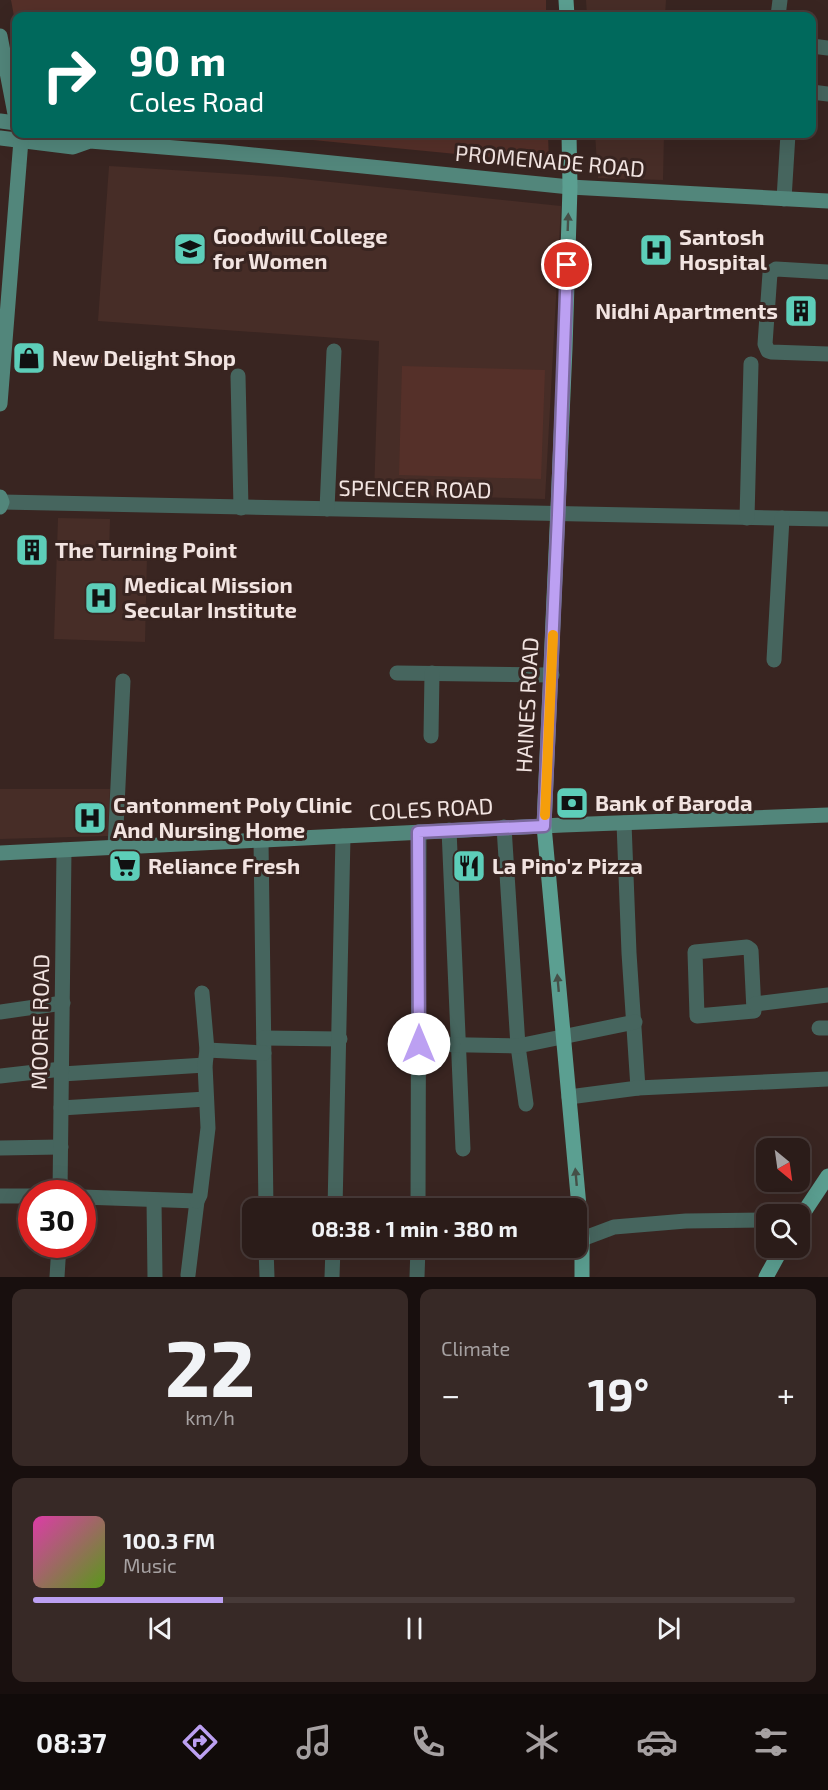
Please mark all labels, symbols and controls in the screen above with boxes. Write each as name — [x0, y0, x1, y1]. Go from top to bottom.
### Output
text: 90 m — [129, 34, 226, 84]
icon: right — [30, 36, 108, 114]
text: Coles Road — [129, 85, 264, 117]
street label: PROMENADE ROAD — [454, 139, 646, 181]
one-way arrow — [564, 212, 573, 231]
place label: Goodwill College for Women — [213, 222, 388, 273]
place label: Santosh Hospital — [679, 223, 768, 274]
school or university icon: Goodwill College for Women — [172, 231, 208, 267]
hospital icon: Santosh Hospital — [638, 232, 674, 268]
pin — [541, 239, 592, 290]
icon: arrive — [550, 248, 583, 281]
building icon: Nidhi Apartments — [783, 293, 819, 329]
place label: Nidhi Apartments — [595, 297, 778, 323]
shop icon: New Delight Shop — [11, 340, 47, 376]
place label: New Delight Shop — [52, 344, 236, 370]
street label: SPENCER ROAD — [338, 474, 492, 502]
building icon: The Turning Point — [14, 532, 50, 568]
place label: The Turning Point — [55, 536, 237, 562]
place label: Medical Mission Secular Institute — [124, 571, 297, 622]
hospital icon: Medical Mission Secular Institute — [83, 580, 119, 616]
street label: HAINES ROAD — [509, 637, 543, 773]
bank icon: Bank of Baroda — [554, 785, 590, 821]
place label: Bank of Baroda — [595, 789, 752, 815]
place label: Cantonment Poly Clinic And Nursing Home — [113, 791, 352, 842]
street label: COLES ROAD — [368, 792, 494, 824]
hospital icon: Cantonment Poly Clinic And Nursing Home — [72, 800, 108, 836]
supermarket icon: Reliance Fresh — [107, 848, 143, 884]
restaurant icon: La Pino'z Pizza — [451, 848, 487, 884]
place label: Reliance Fresh — [148, 852, 300, 878]
place label: La Pino'z Pizza — [492, 852, 643, 878]
street label: MOORE ROAD — [25, 954, 53, 1090]
one-way arrow — [553, 973, 563, 992]
position arrow — [387, 1012, 451, 1076]
north arrow — [756, 1138, 810, 1192]
map controls — [756, 1138, 810, 1258]
one-way arrow — [571, 1167, 581, 1186]
speed limit sign: 30 — [18, 1180, 96, 1258]
button: search — [756, 1204, 810, 1258]
text: 08:38 · 1 min · 380 m — [311, 1215, 518, 1241]
text: 22 — [165, 1319, 255, 1413]
text: Climate — [441, 1336, 510, 1360]
text: 19° — [588, 1366, 649, 1420]
text: − — [441, 1374, 460, 1414]
text: + — [777, 1374, 795, 1414]
text: km/h — [185, 1405, 235, 1429]
text: 100.3 FM — [123, 1527, 215, 1553]
text: Music — [123, 1553, 177, 1577]
icon: previous — [144, 1612, 177, 1645]
icon: pause — [398, 1612, 431, 1645]
icon: next — [652, 1612, 685, 1645]
icon: directions — [179, 1721, 221, 1763]
icon: music — [293, 1721, 335, 1763]
icon: phone — [407, 1721, 449, 1763]
icon: climate — [521, 1721, 563, 1763]
icon: car — [636, 1721, 678, 1763]
icon: filters — [750, 1721, 792, 1763]
text: 08:37 — [36, 1726, 106, 1758]

